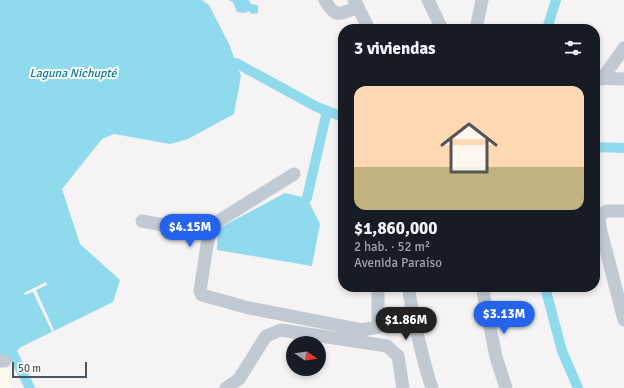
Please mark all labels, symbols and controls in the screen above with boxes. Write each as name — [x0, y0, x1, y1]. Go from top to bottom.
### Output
icon: filters — [562, 37, 584, 59]
text: 3 viviendas — [354, 38, 436, 59]
water label: Laguna Nichupté — [30, 66, 117, 81]
icon: home — [433, 112, 505, 184]
pin: $4.15M — [157, 214, 223, 248]
text: $1,860,000 — [354, 218, 437, 239]
text: $4.15M — [169, 219, 211, 235]
text: 2 hab. · 52 m² — [354, 239, 430, 255]
text: Avenida Paraíso — [354, 255, 442, 271]
pin: $3.13M — [471, 301, 537, 335]
text: $3.13M — [483, 306, 525, 322]
pin: $1.86M — [373, 307, 439, 341]
text: $1.86M — [385, 312, 427, 328]
north arrow — [286, 336, 326, 376]
map controls — [286, 336, 326, 376]
scale bar — [12, 360, 87, 379]
text: 50 m — [18, 362, 41, 375]

